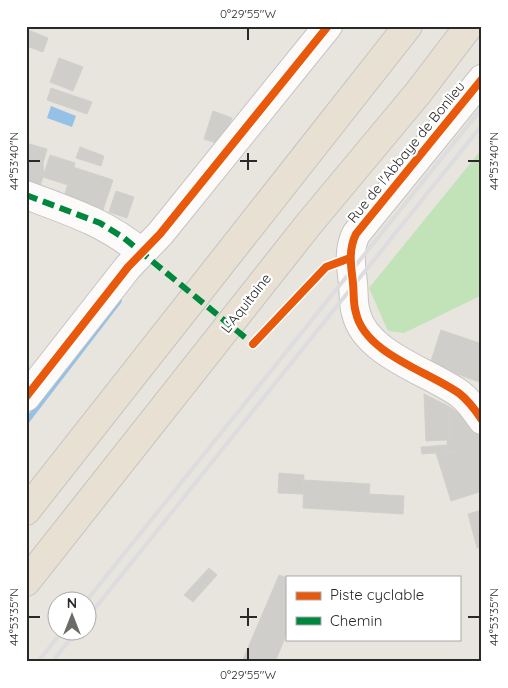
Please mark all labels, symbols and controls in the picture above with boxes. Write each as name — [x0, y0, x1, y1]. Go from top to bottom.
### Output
text: 0°29'55"W — [220, 6, 276, 21]
street label: Rue de l'Abbaye de Bonlieu — [343, 77, 469, 227]
text: 44°53'40"N — [6, 132, 21, 190]
text: 44°53'40"N — [486, 132, 501, 190]
street label: L'Aquitaine — [217, 269, 275, 336]
legend — [286, 576, 460, 640]
text: Piste cyclable — [330, 585, 424, 604]
text: 44°53'35"N — [6, 588, 21, 646]
text: 44°53'35"N — [486, 588, 501, 646]
north arrow — [48, 590, 98, 640]
text: N — [67, 594, 77, 612]
text: Chemin — [330, 611, 382, 630]
text: 0°29'55"W — [220, 667, 276, 682]

